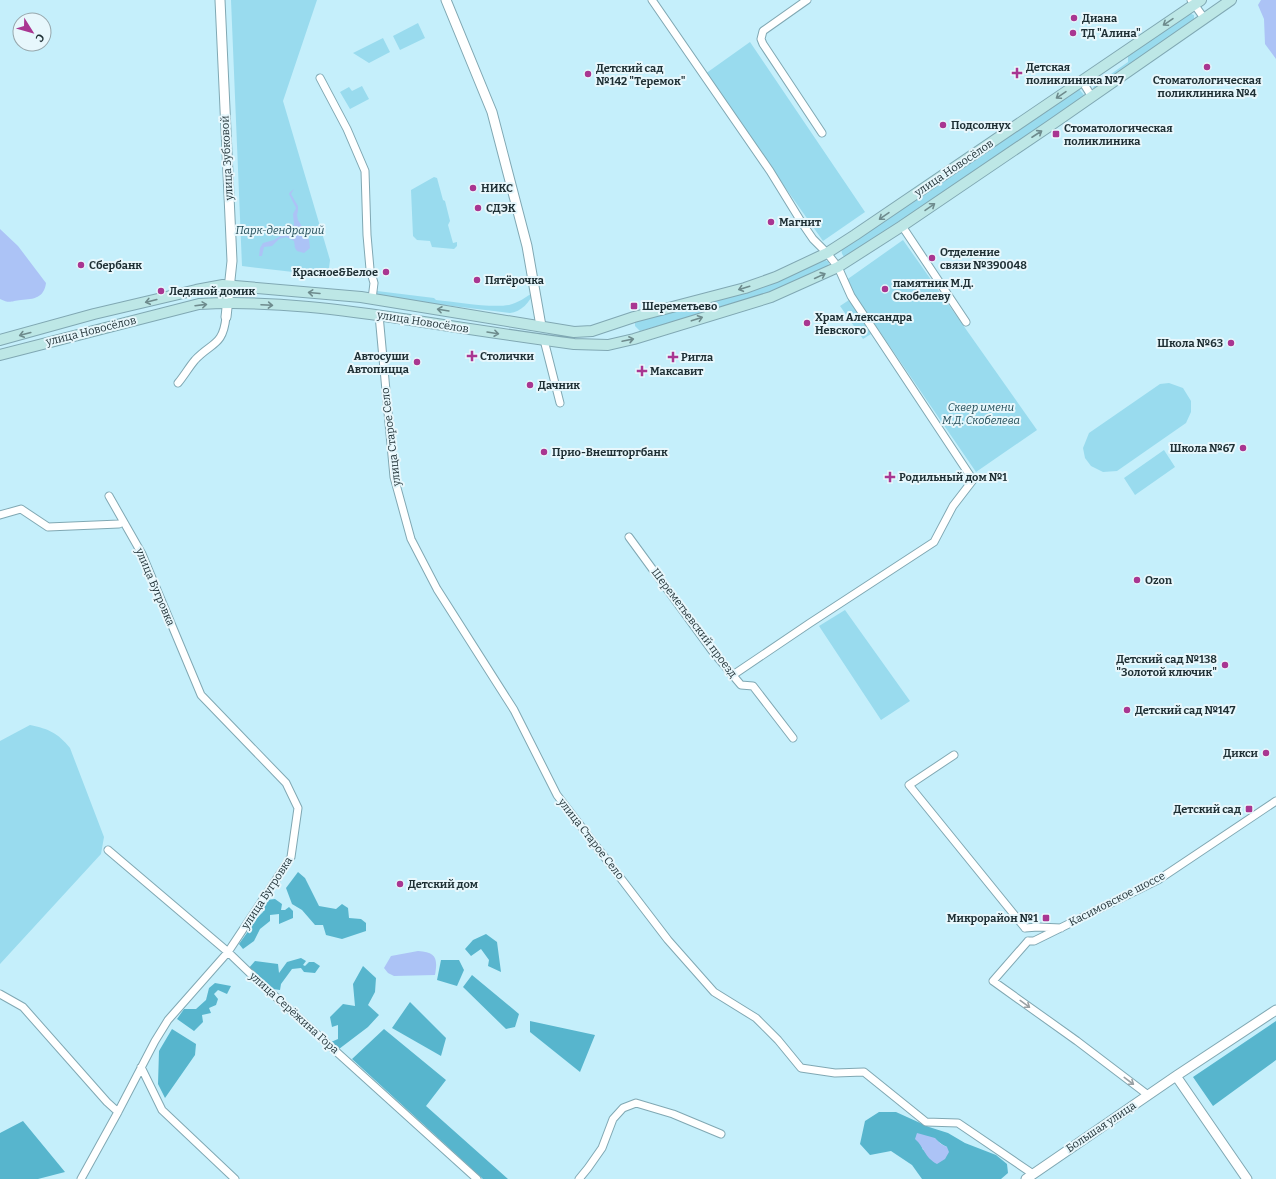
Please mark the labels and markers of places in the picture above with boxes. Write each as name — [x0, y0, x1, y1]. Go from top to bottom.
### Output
place label: Диана — [1082, 12, 1118, 25]
marker: Диана — [1069, 13, 1079, 23]
place label: ТД "Алина" — [1081, 27, 1141, 40]
marker: ТД "Алина" — [1068, 28, 1078, 38]
place label: Детская поликлиника №7 — [1026, 61, 1124, 87]
place label: Детский сад №142 "Теремок" — [596, 62, 686, 88]
marker: Стоматологическая поликлиника №4 — [1202, 62, 1212, 72]
marker: Детская поликлиника №7 — [1011, 67, 1023, 79]
marker: Детский сад №142 "Теремок" — [583, 69, 593, 79]
place label: Стоматологическая поликлиника №4 — [1153, 74, 1262, 100]
place label: Подсолнух — [951, 119, 1012, 132]
marker: Подсолнух — [938, 120, 948, 130]
place label: Стоматологическая поликлиника — [1064, 122, 1173, 148]
marker: Стоматологическая поликлиника — [1051, 129, 1061, 139]
place label: НИКС — [481, 182, 513, 195]
marker: НИКС — [468, 183, 478, 193]
place label: СДЭК — [486, 202, 516, 215]
marker: СДЭК — [473, 203, 483, 213]
place label: Магнит — [779, 216, 821, 229]
marker: Магнит — [766, 217, 776, 227]
place label: Отделение связи №390048 — [940, 246, 1027, 272]
marker: Отделение связи №390048 — [927, 253, 937, 263]
place label: Сбербанк — [89, 259, 142, 272]
marker: Сбербанк — [76, 260, 86, 270]
place label: Красное&Белое — [293, 266, 378, 279]
marker: Красное&Белое — [381, 267, 391, 277]
place label: Пятёрочка — [485, 274, 545, 287]
marker: Пятёрочка — [472, 275, 482, 285]
place label: памятник М.Д. Скобелеву — [893, 277, 974, 303]
marker: памятник М.Д. Скобелеву — [880, 284, 890, 294]
place label: Ледяной домик — [169, 285, 255, 298]
marker: Ледяной домик — [156, 286, 166, 296]
place label: Шереметьево — [642, 300, 717, 313]
marker: Шереметьево — [629, 301, 639, 311]
place label: Храм Александра Невского — [815, 311, 913, 337]
marker: Храм Александра Невского — [802, 318, 812, 328]
place label: Школа №63 — [1157, 337, 1223, 350]
marker: Школа №63 — [1226, 338, 1236, 348]
place label: Автосуши Автопицца — [347, 350, 410, 376]
place label: Столички — [480, 350, 534, 363]
marker: Столички — [467, 351, 477, 361]
place label: Ригла — [681, 351, 714, 364]
marker: Ригла — [668, 352, 678, 362]
marker: Автосуши Автопицца — [412, 357, 422, 367]
place label: Максавит — [650, 365, 703, 378]
marker: Максавит — [637, 366, 647, 376]
place label: Дачник — [538, 379, 580, 392]
marker: Дачник — [525, 380, 535, 390]
place label: Школа №67 — [1170, 442, 1235, 455]
marker: Школа №67 — [1238, 443, 1248, 453]
place label: Прио-Внешторгбанк — [552, 446, 668, 459]
marker: Прио-Внешторгбанк — [539, 447, 549, 457]
marker: Родильный дом №1 — [884, 471, 896, 483]
place label: Родильный дом №1 — [899, 471, 1007, 484]
place label: Ozon — [1145, 574, 1172, 587]
marker: Ozon — [1132, 575, 1142, 585]
place label: Детский сад №138 "Золотой ключик" — [1116, 653, 1217, 679]
marker: Детский сад №138 "Золотой ключик" — [1220, 660, 1230, 670]
place label: Детский сад №147 — [1135, 704, 1235, 717]
marker: Детский сад №147 — [1122, 705, 1132, 715]
place label: Дикси — [1223, 747, 1259, 760]
marker: Дикси — [1261, 748, 1271, 758]
place label: Детский сад — [1174, 803, 1241, 816]
marker: Детский сад — [1244, 804, 1254, 814]
place label: Детский дом — [408, 878, 478, 891]
marker: Детский дом — [395, 879, 405, 889]
place label: Микрорайон №1 — [947, 912, 1038, 925]
marker: Микрорайон №1 — [1041, 913, 1051, 923]

